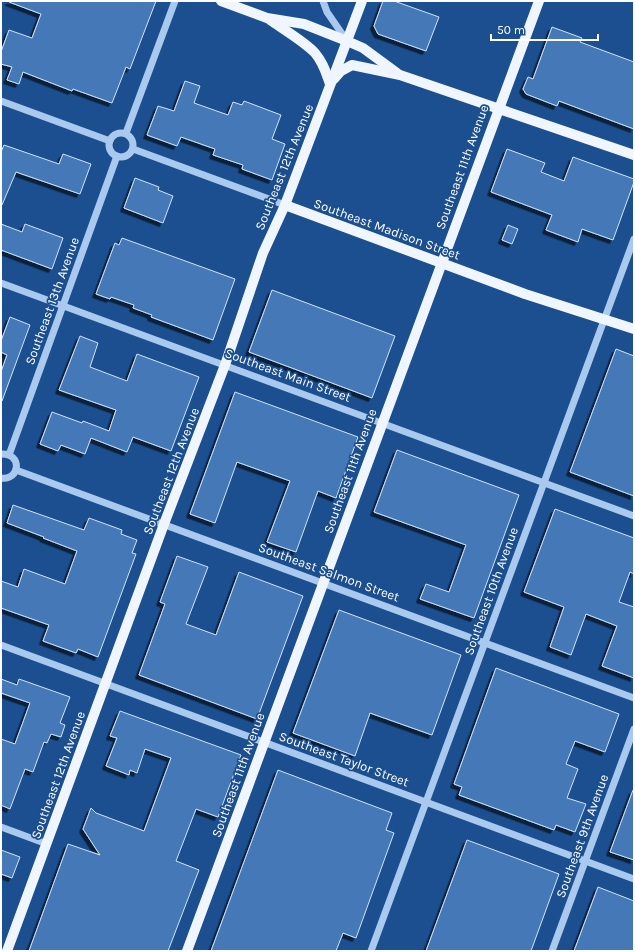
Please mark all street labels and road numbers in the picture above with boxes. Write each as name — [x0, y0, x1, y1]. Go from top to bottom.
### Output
street label: Southeast 12th Avenue — [252, 101, 316, 232]
street label: Southeast 11th Avenue — [432, 102, 492, 231]
street label: Southeast Madison Street — [312, 196, 462, 263]
street label: Southeast 13th Avenue — [22, 235, 82, 367]
street label: Southeast Main Street — [223, 345, 353, 405]
street label: Southeast 12th Avenue — [140, 405, 202, 537]
street label: Southeast 11th Avenue — [320, 406, 380, 535]
street label: Southeast 10th Avenue — [461, 525, 521, 657]
street label: Southeast Salmon Street — [257, 540, 402, 605]
street label: Southeast 12th Avenue — [28, 709, 88, 841]
street label: Southeast 11th Avenue — [208, 710, 268, 839]
street label: Southeast Taylor Street — [277, 729, 411, 790]
street label: Southeast 9th Avenue — [553, 772, 611, 900]

